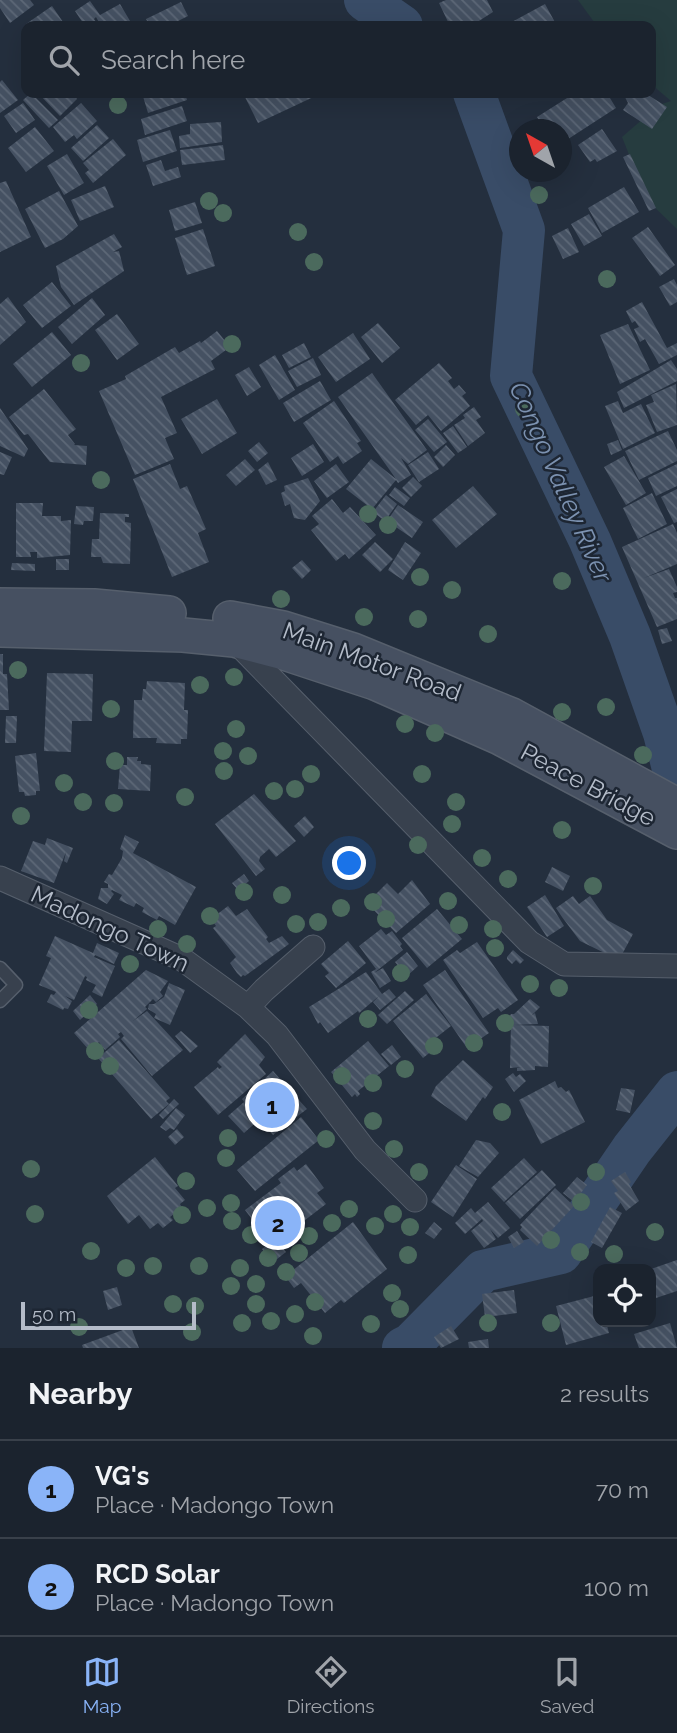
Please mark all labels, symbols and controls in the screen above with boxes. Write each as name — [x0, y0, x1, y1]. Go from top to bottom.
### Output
search box — [21, 21, 656, 98]
icon: search — [45, 41, 83, 79]
text: Search here — [101, 45, 245, 75]
north arrow — [509, 119, 572, 182]
water label: Congo Valley River — [503, 377, 619, 588]
street label: Main Motor Road — [279, 616, 465, 707]
street label: Peace Bridge — [516, 737, 661, 832]
your location — [332, 846, 366, 880]
street label: Madongo Town — [27, 879, 194, 978]
pin: 1 — [249, 1079, 295, 1131]
pin: 2 — [255, 1197, 301, 1249]
map controls — [593, 1264, 656, 1327]
button: locate — [593, 1264, 656, 1327]
scale bar — [21, 1299, 196, 1331]
text: 50 m — [32, 1303, 76, 1325]
text: Nearby — [28, 1376, 132, 1411]
text: 2 results — [560, 1380, 649, 1407]
text: VG's — [95, 1461, 149, 1491]
text: 1 — [45, 1476, 57, 1503]
text: 70 m — [596, 1476, 649, 1503]
text: Place · Madongo Town — [95, 1491, 334, 1518]
text: RCD Solar — [95, 1559, 220, 1589]
text: 2 — [45, 1574, 57, 1601]
text: 100 m — [584, 1574, 649, 1601]
text: Place · Madongo Town — [95, 1589, 334, 1616]
tab: Map — [83, 1653, 121, 1717]
tab: Directions — [287, 1653, 375, 1717]
tab: Saved — [540, 1653, 594, 1717]

